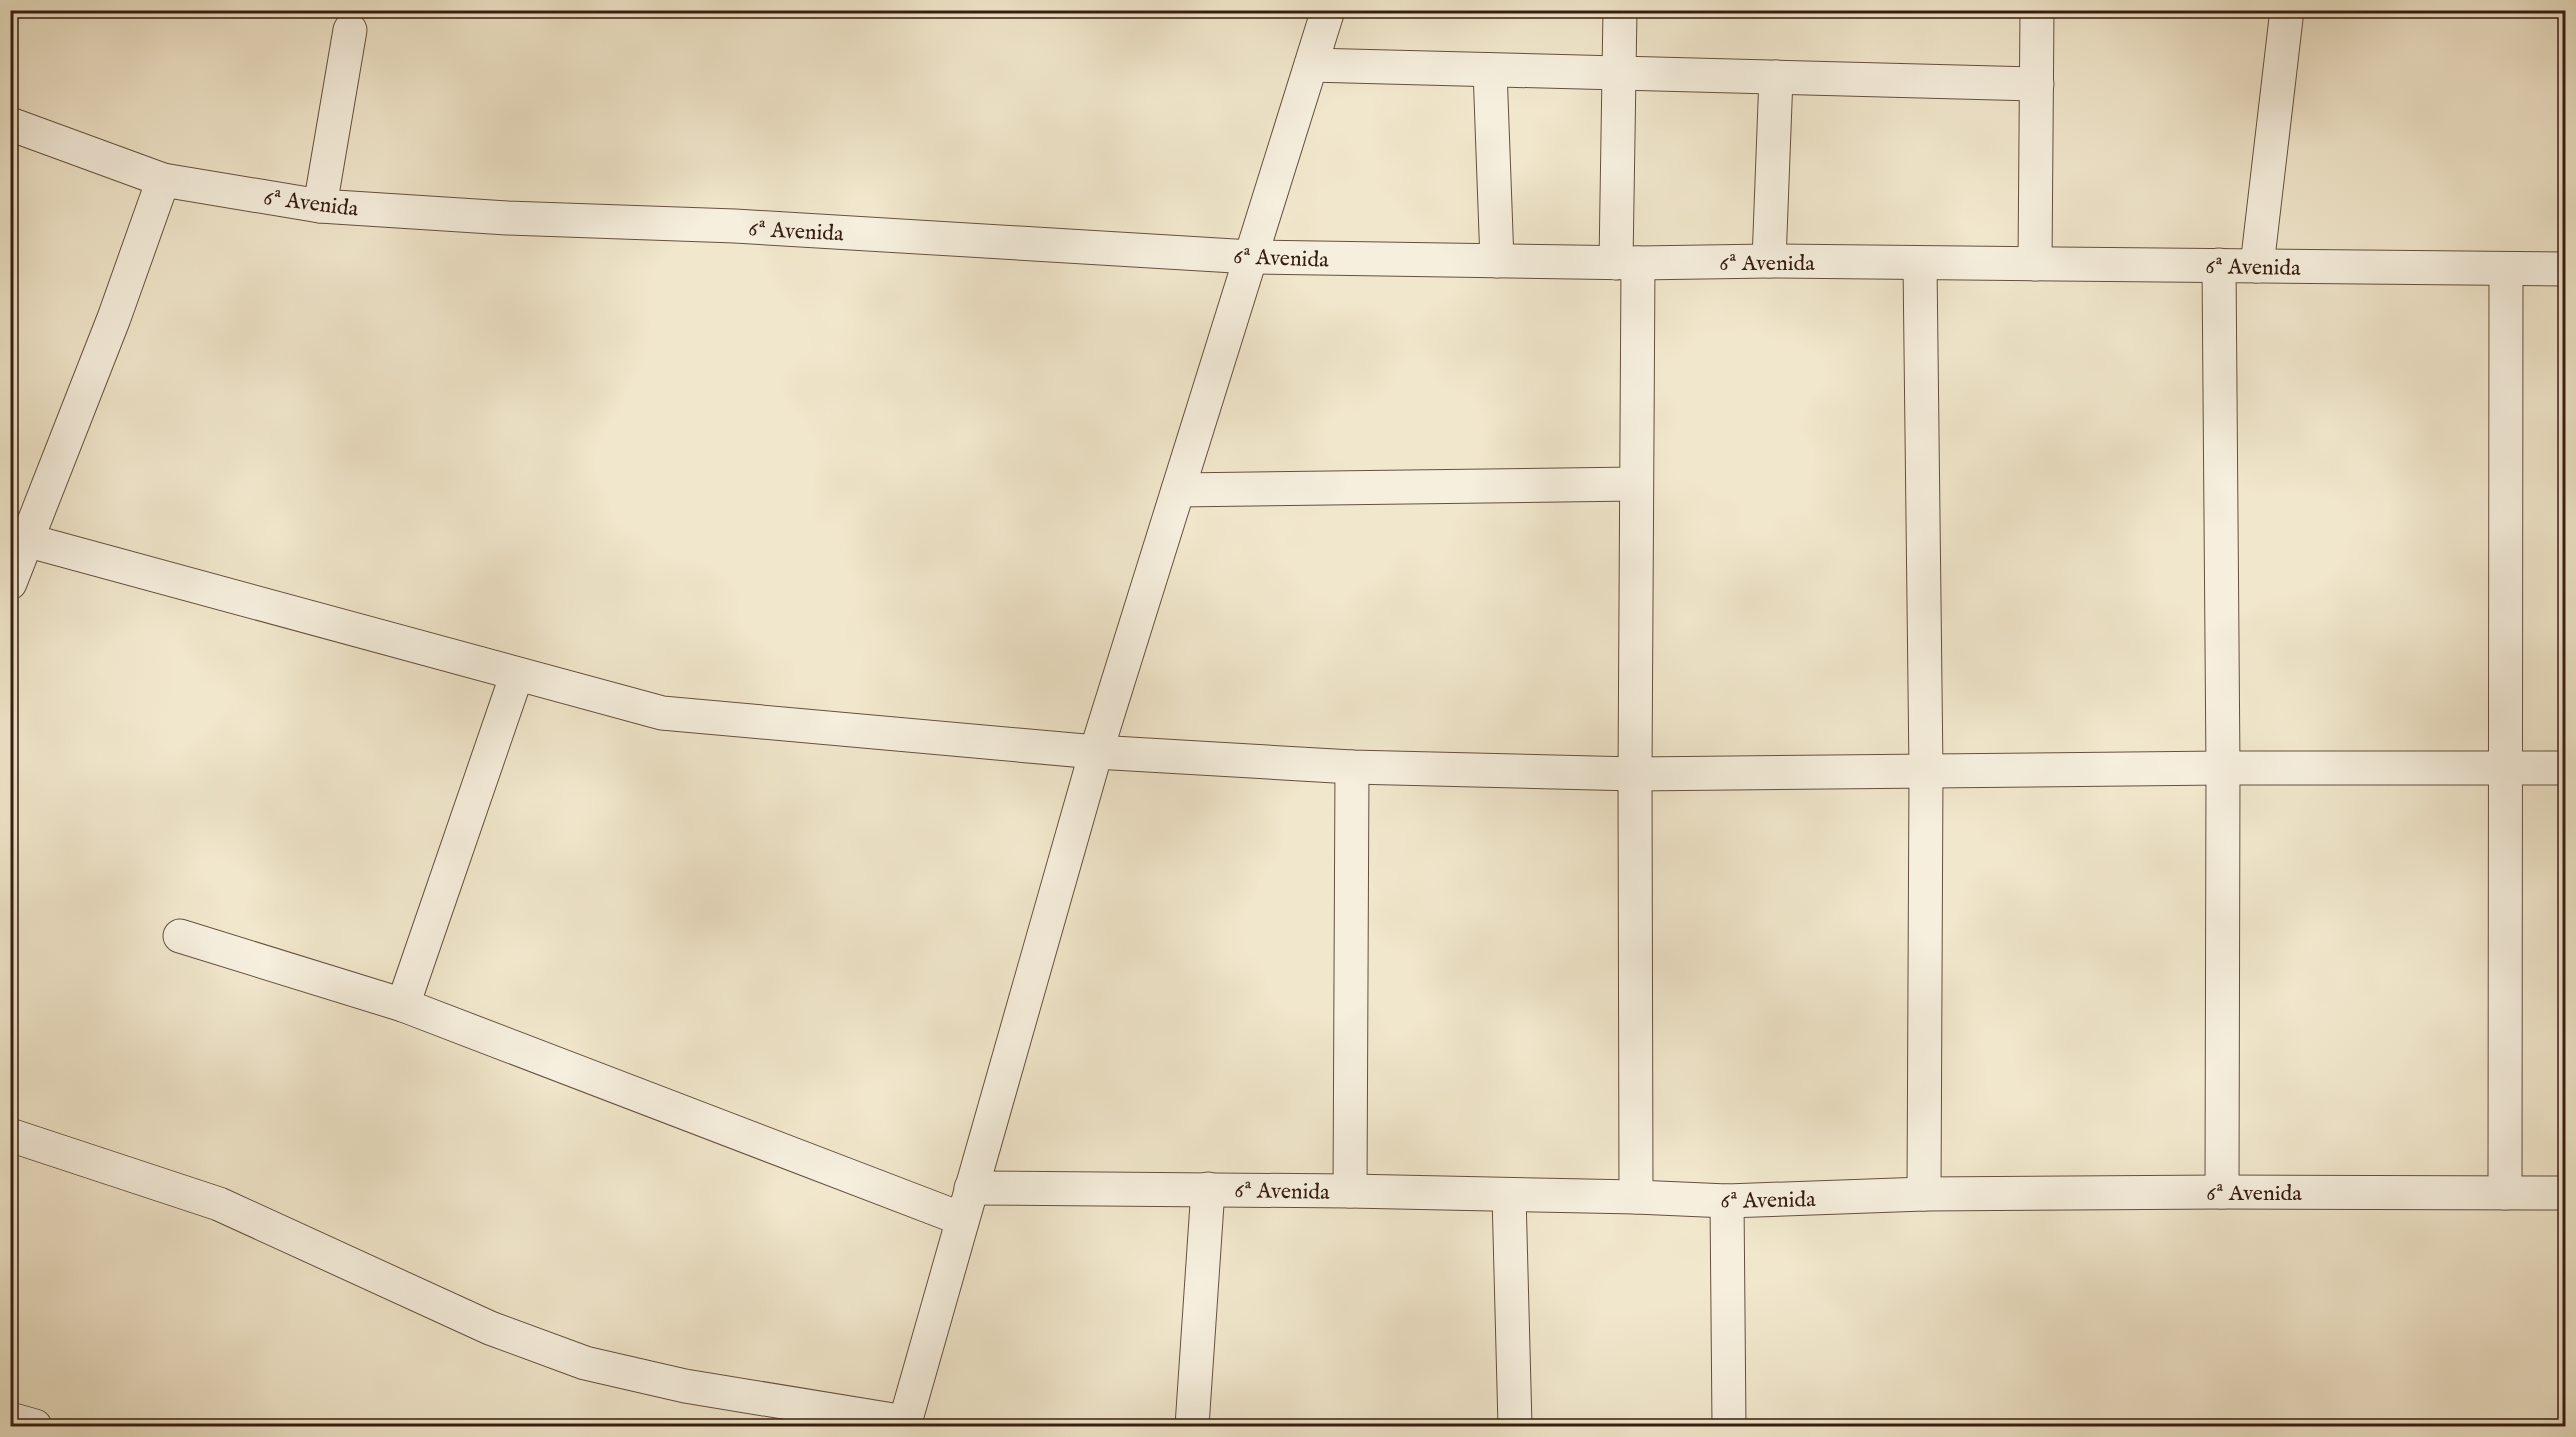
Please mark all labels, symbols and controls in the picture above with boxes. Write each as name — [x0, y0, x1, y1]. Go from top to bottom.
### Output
street label: 6ª Avenida — [262, 184, 360, 224]
street label: 6ª Avenida — [748, 216, 845, 248]
street label: 6ª Avenida — [1233, 243, 1330, 275]
street label: 6ª Avenida — [1719, 250, 1815, 278]
street label: 6ª Avenida — [2205, 253, 2301, 283]
street label: 6ª Avenida — [1234, 1177, 1330, 1207]
street label: 6ª Avenida — [2206, 1180, 2302, 1208]
street label: 6ª Avenida — [1720, 1186, 1816, 1216]

